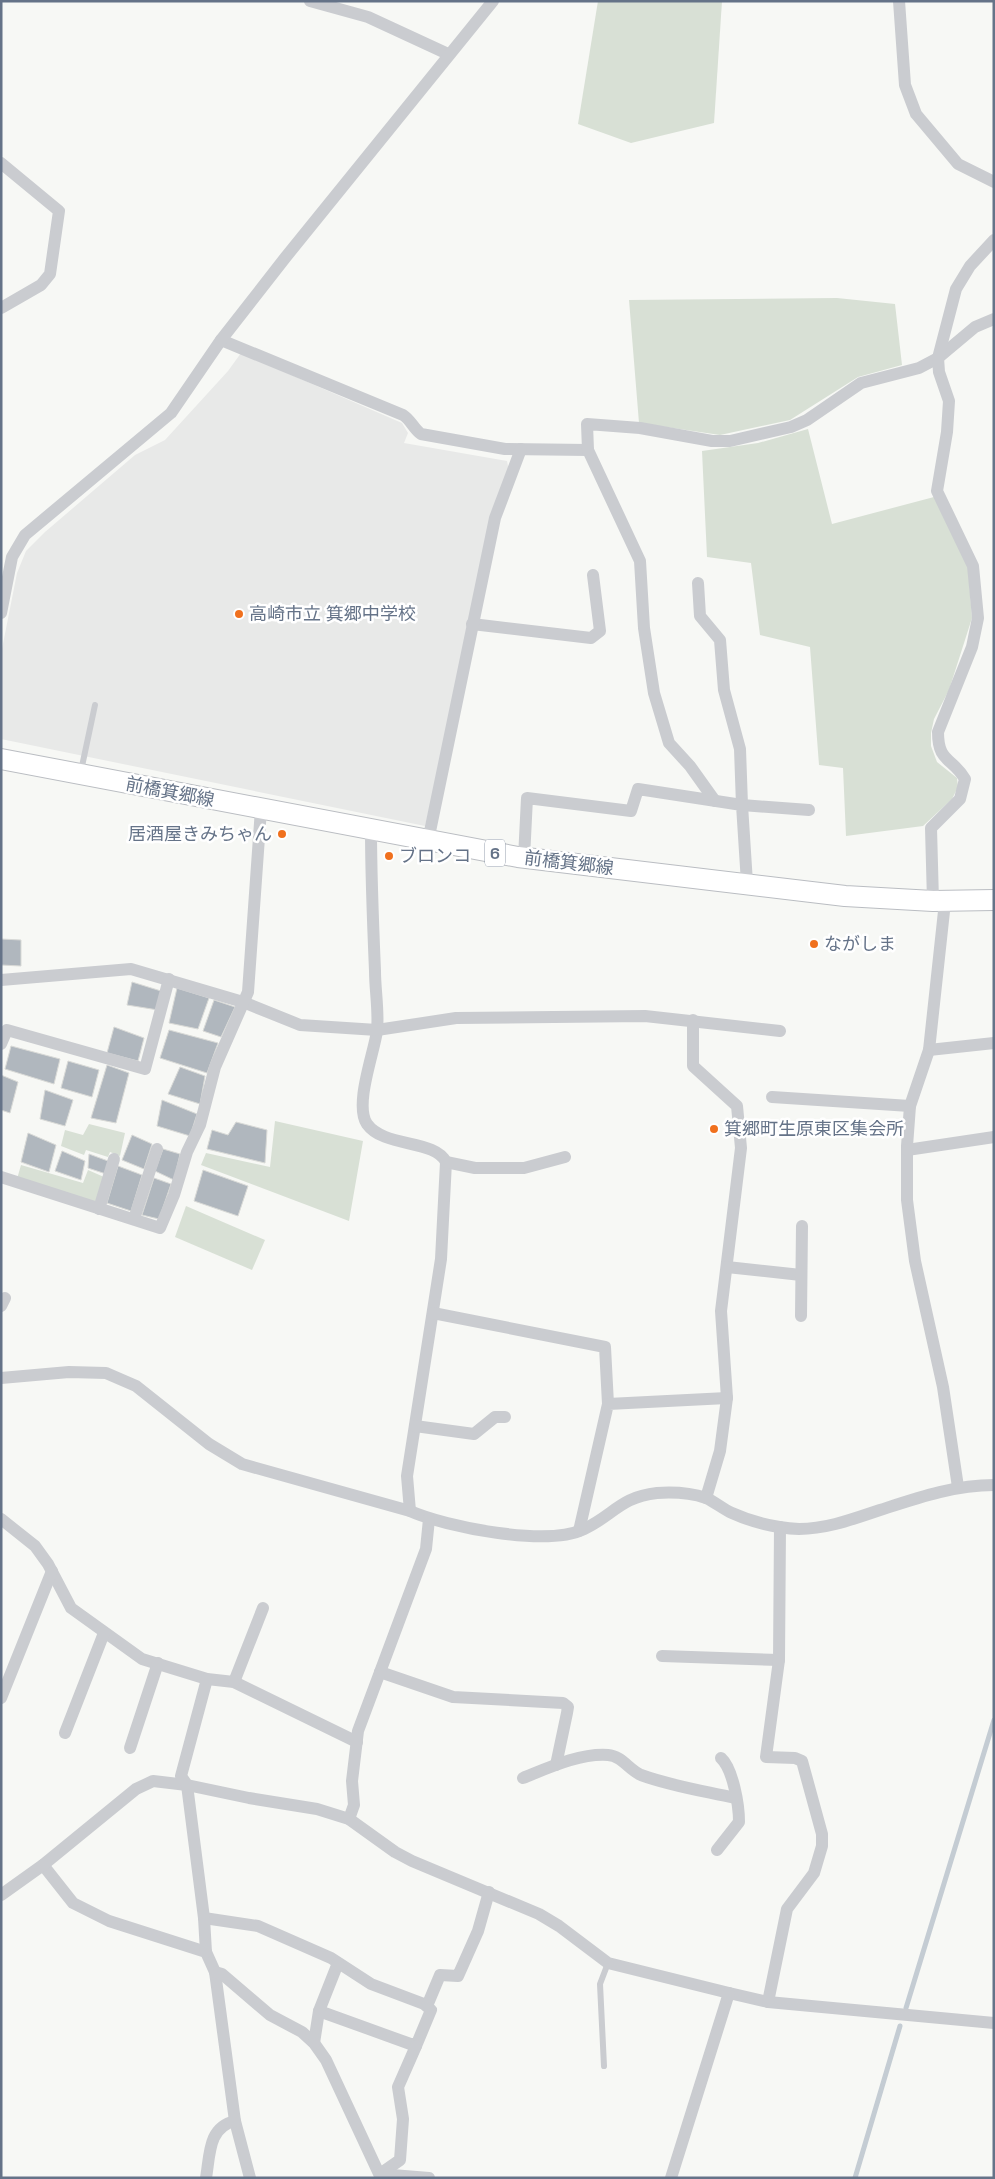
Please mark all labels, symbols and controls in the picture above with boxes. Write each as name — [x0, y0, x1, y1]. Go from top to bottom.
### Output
place label: 高崎市立 箕郷中学校 — [249, 602, 416, 625]
marker: 高崎市立 箕郷中学校 — [233, 608, 245, 620]
street label: 前橋箕郷線 — [124, 772, 216, 811]
place label: 居酒屋きみちゃん — [128, 822, 272, 845]
marker: 居酒屋きみちゃん — [276, 828, 288, 840]
road number: 6 — [485, 840, 505, 866]
place label: ブロンコ — [399, 844, 471, 867]
street label: 前橋箕郷線 — [523, 846, 615, 879]
marker: ブロンコ — [383, 850, 395, 862]
place label: ながしま — [824, 932, 896, 955]
marker: ながしま — [808, 938, 820, 950]
place label: 箕郷町生原東区集会所 — [724, 1117, 904, 1140]
marker: 箕郷町生原東区集会所 — [708, 1123, 720, 1135]

